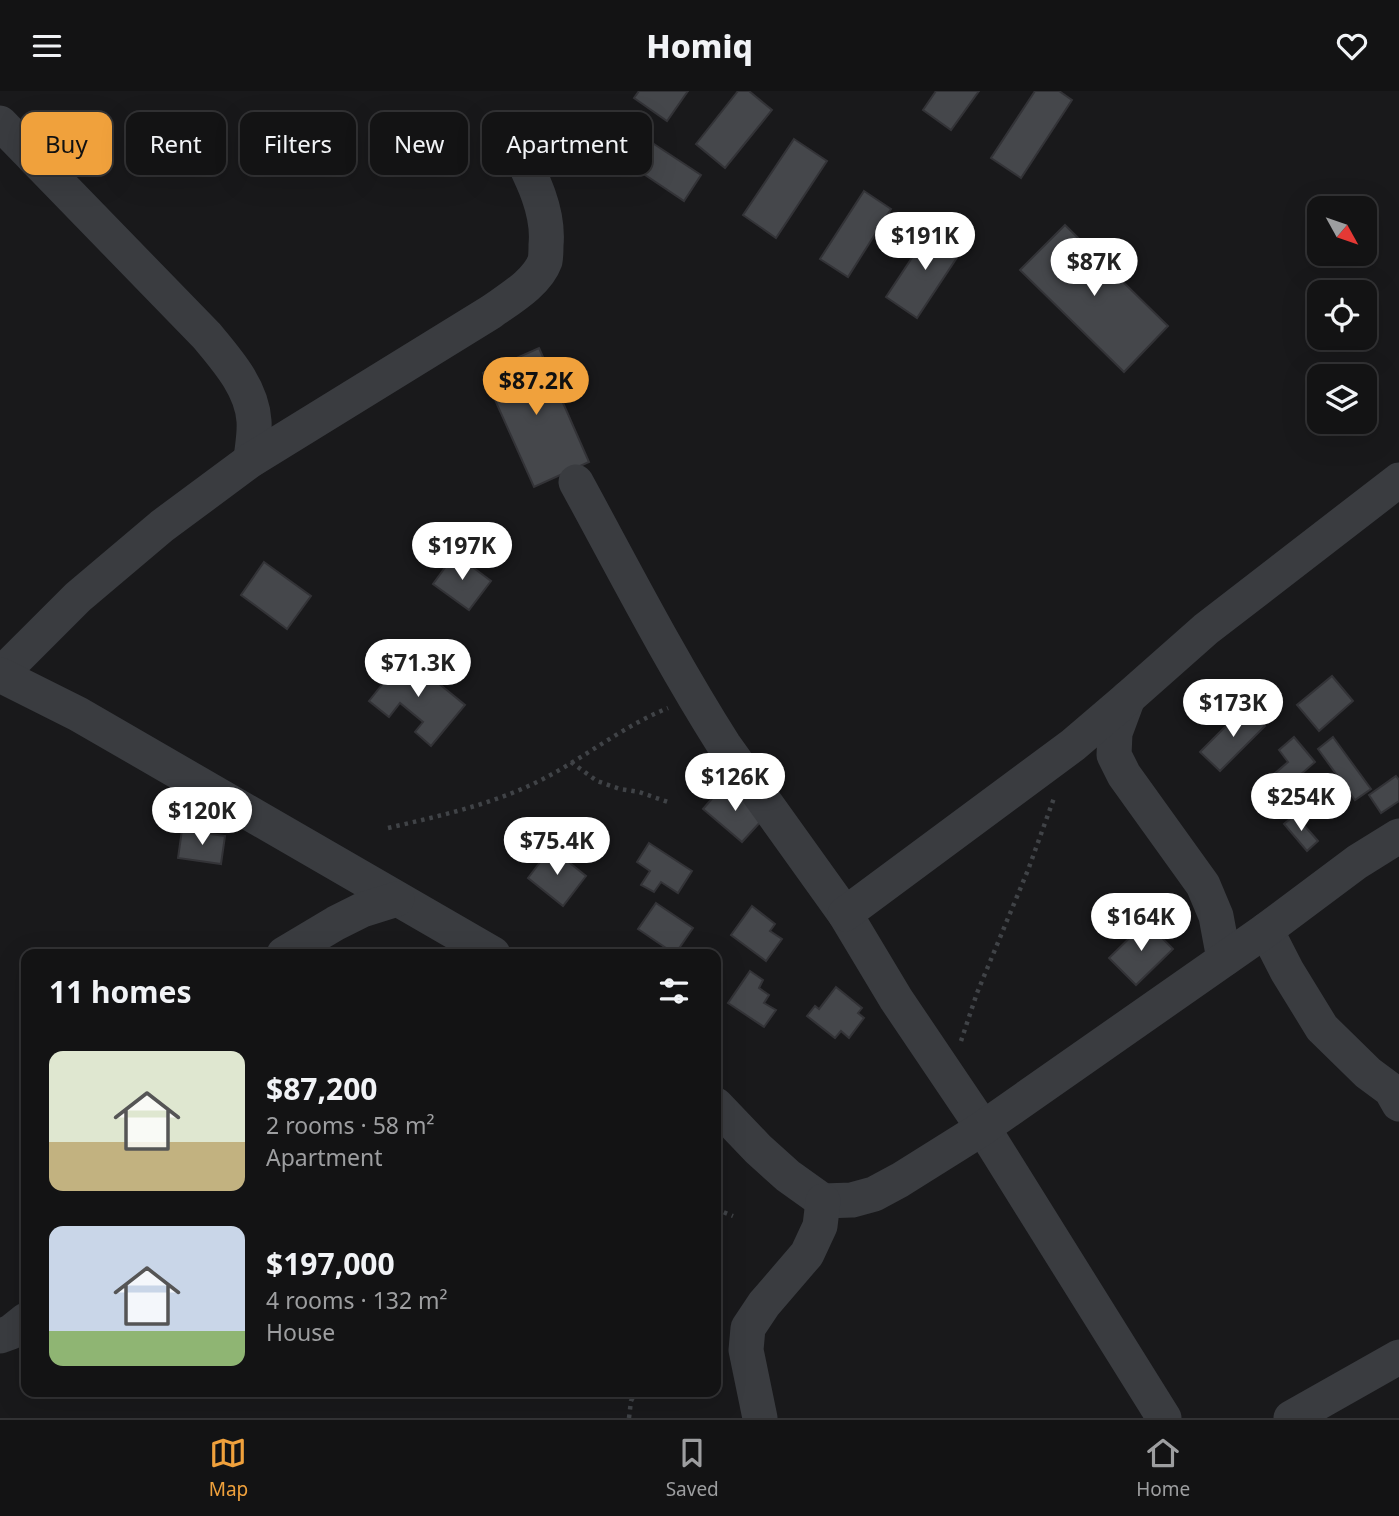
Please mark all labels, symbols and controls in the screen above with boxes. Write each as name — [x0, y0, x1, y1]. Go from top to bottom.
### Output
text: Homiq — [646, 24, 753, 67]
icon: menu — [28, 27, 66, 65]
icon: heart — [1333, 27, 1371, 65]
chip: Buy — [21, 112, 112, 175]
chip: Rent — [126, 112, 226, 175]
chip: Filters — [240, 112, 356, 175]
chip: New — [370, 112, 468, 175]
chip: Apartment — [482, 112, 652, 175]
north arrow — [1307, 196, 1377, 266]
map controls — [1307, 196, 1377, 434]
pin: $191K — [876, 213, 974, 272]
text: $191K — [891, 219, 959, 251]
pin: $87K — [1053, 239, 1135, 298]
text: $87K — [1067, 245, 1121, 277]
button: locate — [1307, 280, 1377, 350]
pin: $87.2K — [479, 357, 593, 417]
text: $87.2K — [499, 364, 573, 396]
button: layers — [1307, 364, 1377, 434]
pin: $197K — [413, 523, 511, 582]
text: $197K — [428, 529, 496, 561]
pin: $71.3K — [361, 639, 475, 699]
text: $71.3K — [381, 646, 455, 678]
pin: $173K — [1184, 679, 1282, 739]
text: $173K — [1199, 686, 1267, 718]
pin: $126K — [686, 753, 784, 813]
text: $126K — [701, 760, 769, 792]
pin: $254K — [1252, 773, 1350, 833]
text: $254K — [1267, 780, 1335, 812]
pin: $120K — [153, 787, 251, 847]
text: $120K — [168, 794, 236, 826]
pin: $75.4K — [500, 817, 614, 877]
text: $75.4K — [520, 824, 594, 856]
pin: $164K — [1092, 893, 1190, 953]
text: $164K — [1107, 900, 1175, 932]
text: 11 homes — [49, 971, 192, 1012]
icon: filters — [655, 972, 693, 1010]
text: $87,200 — [266, 1068, 378, 1109]
icon: home — [105, 1079, 189, 1163]
text: 2 rooms · 58 m² — [266, 1109, 435, 1141]
text: Apartment — [266, 1141, 383, 1173]
text: $197,000 — [266, 1243, 395, 1284]
icon: home — [105, 1254, 189, 1338]
text: 4 rooms · 132 m² — [266, 1284, 448, 1316]
text: House — [266, 1316, 335, 1348]
tab: Map — [209, 1434, 248, 1502]
tab: Saved — [666, 1434, 719, 1502]
tab: Home — [1136, 1434, 1190, 1502]

